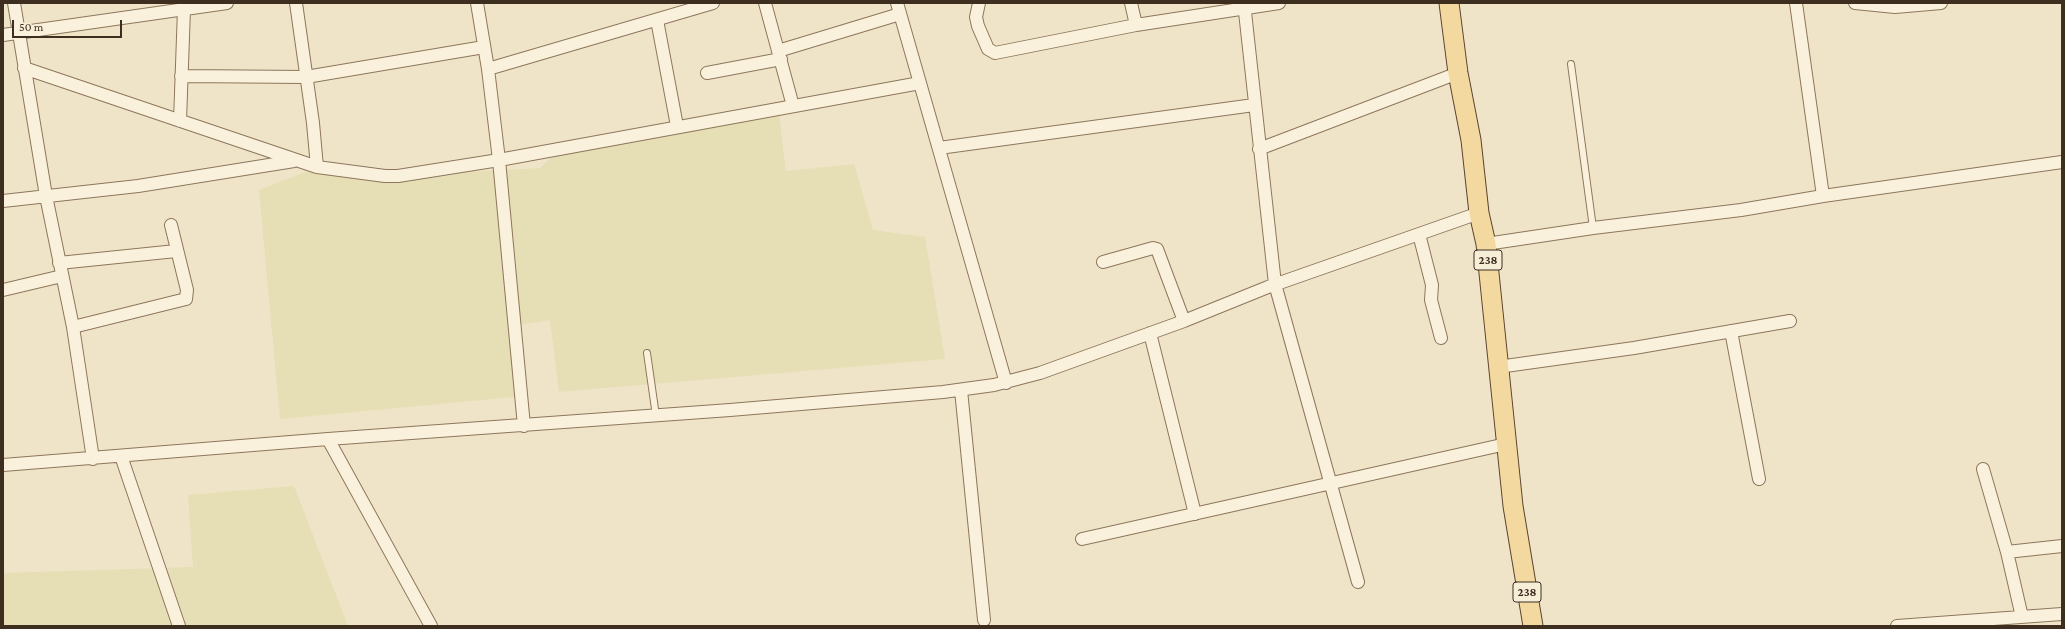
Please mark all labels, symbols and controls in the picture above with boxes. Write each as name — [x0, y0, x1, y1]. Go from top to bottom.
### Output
scale bar — [14, 12, 124, 38]
text: 50 m — [19, 20, 43, 34]
road number: 238 — [1474, 250, 1502, 270]
road number: 238 — [1513, 582, 1541, 602]

